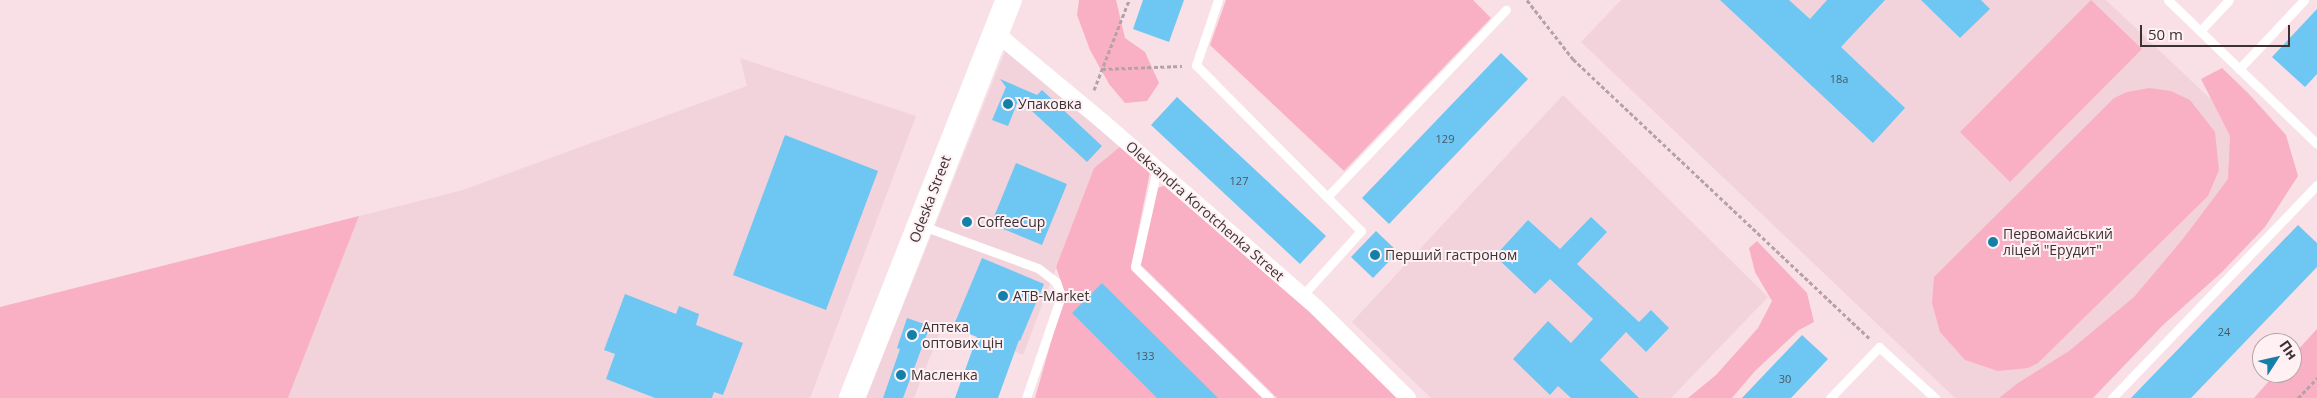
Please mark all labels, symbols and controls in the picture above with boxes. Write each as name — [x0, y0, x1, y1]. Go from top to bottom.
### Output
scale bar — [2142, 15, 2292, 47]
text: 50 m — [2148, 24, 2183, 44]
house number: 18а — [1830, 72, 1848, 86]
place label: Упаковка — [1018, 96, 1082, 112]
marker: Упаковка — [1002, 98, 1014, 110]
house number: 129 — [1436, 132, 1454, 146]
street label: Oleksandra Korotchenka Street — [1122, 138, 1288, 284]
street label: Odeska Street — [906, 153, 954, 245]
house number: 127 — [1230, 174, 1248, 188]
place label: CoffeeCup — [977, 214, 1045, 230]
marker: CoffeeCup — [961, 216, 973, 228]
place label: Первомайський ліцей "Ерудит" — [2003, 226, 2113, 258]
marker: Первомайський ліцей "Ерудит" — [1987, 236, 1999, 248]
place label: Перший гастроном — [1385, 247, 1517, 263]
marker: Перший гастроном — [1369, 249, 1381, 261]
place label: ATB-Market — [1013, 288, 1089, 304]
marker: ATB-Market — [997, 290, 1009, 302]
place label: Аптека оптових цін — [922, 319, 1003, 352]
house number: 24 — [2218, 325, 2230, 339]
marker: Аптека оптових цін — [906, 329, 918, 341]
north arrow — [2252, 333, 2302, 383]
text: Пн — [2275, 336, 2302, 363]
house number: 133 — [1136, 349, 1154, 363]
place label: Масленка — [911, 367, 978, 383]
marker: Масленка — [895, 369, 907, 381]
house number: 30 — [1779, 372, 1791, 386]

